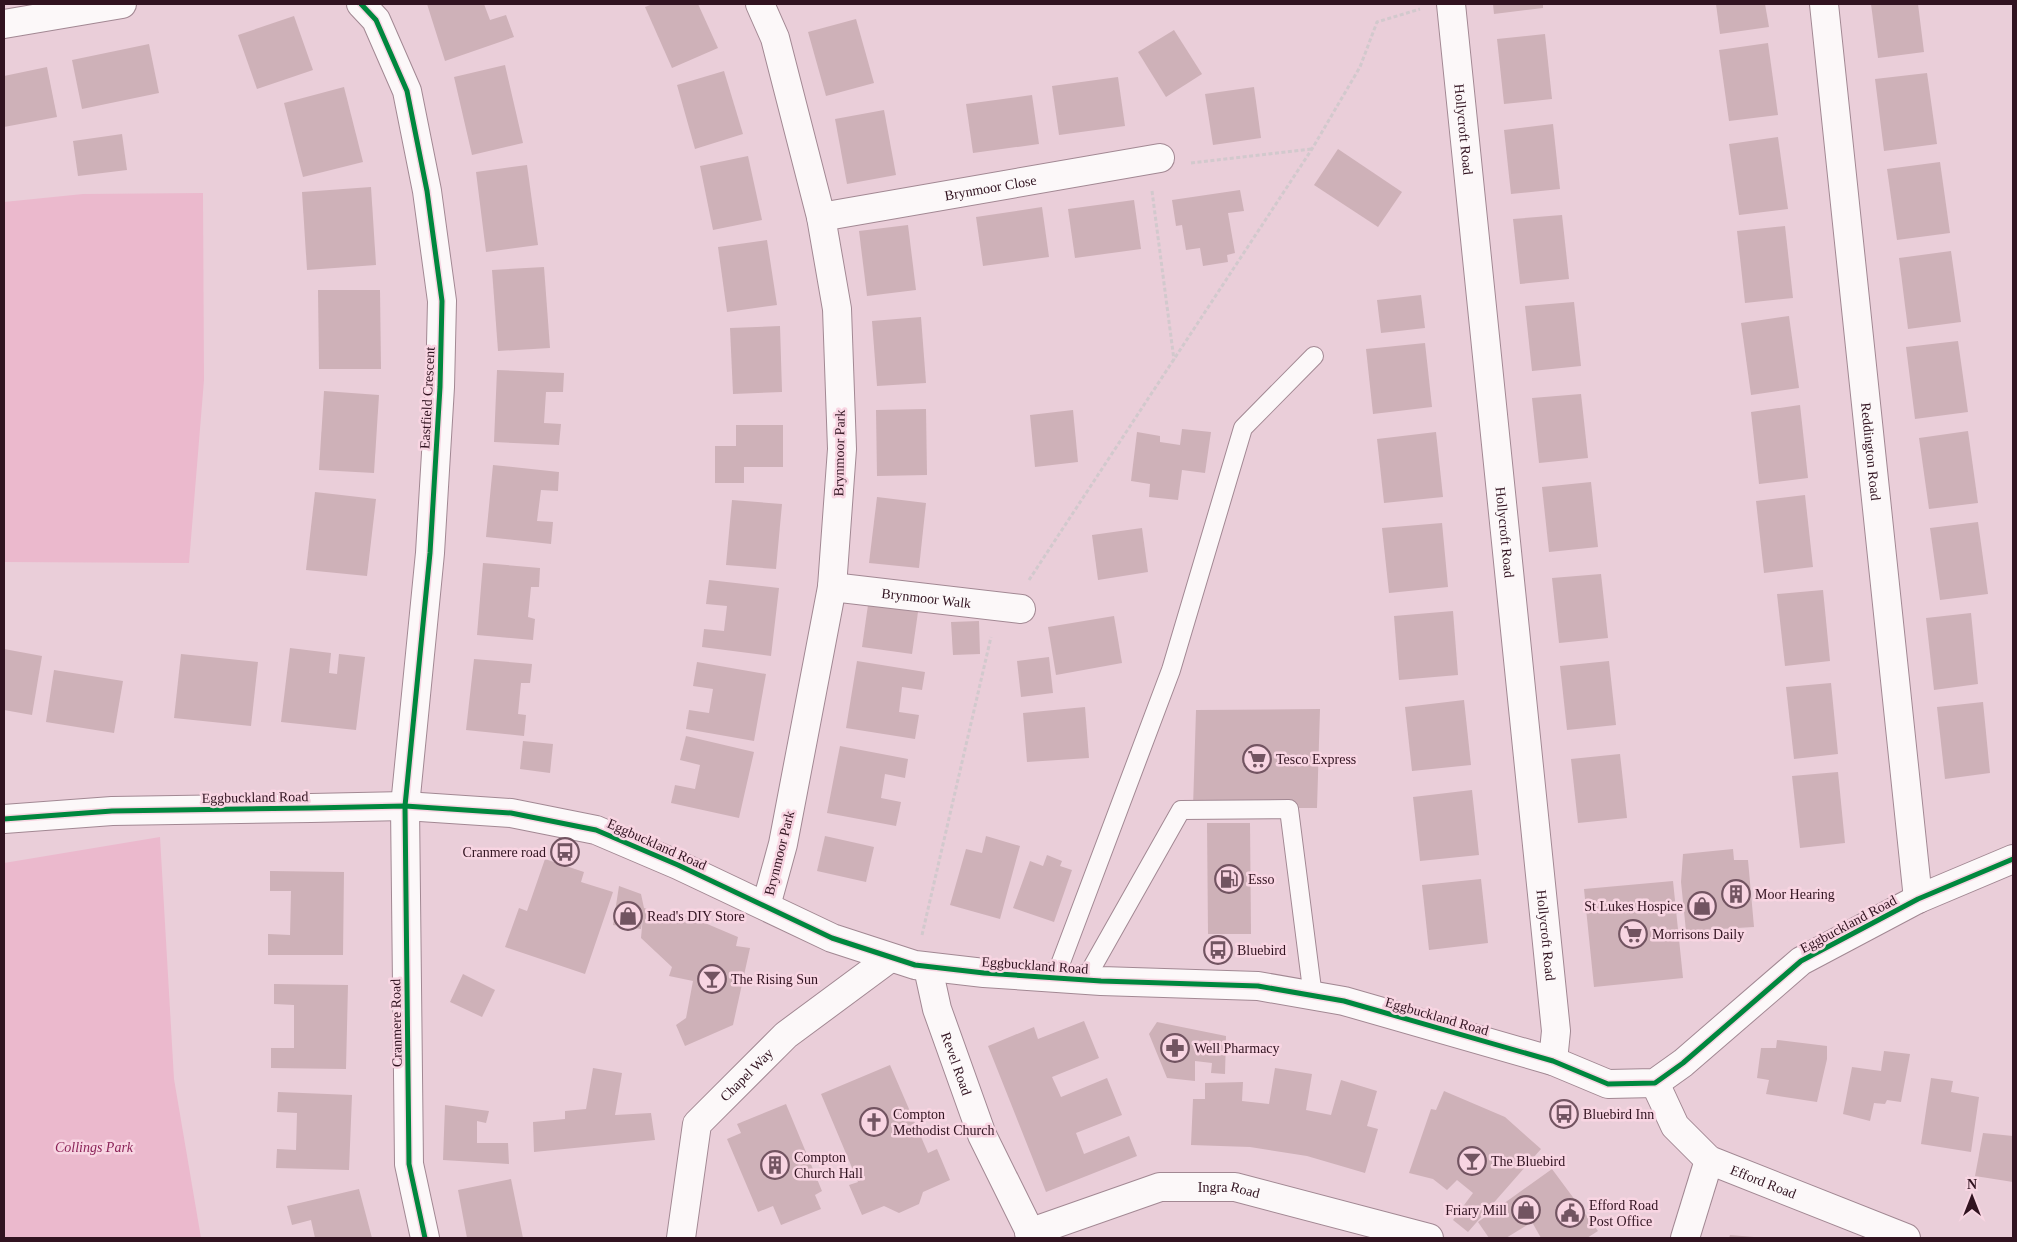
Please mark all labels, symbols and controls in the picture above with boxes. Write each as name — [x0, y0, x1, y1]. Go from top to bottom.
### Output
street label: Hollycroft Road — [1451, 83, 1475, 176]
street label: Brynmoor Close — [943, 173, 1038, 203]
street label: Eastfield Crescent — [417, 346, 438, 449]
street label: Reddington Road — [1858, 402, 1883, 501]
street label: Brynmoor Park — [831, 410, 848, 496]
street label: Hollycroft Road — [1492, 486, 1517, 579]
street label: Brynmoor Walk — [881, 586, 972, 611]
supermarket icon: Tesco Express — [1242, 744, 1272, 774]
place label: Tesco Express — [1276, 752, 1356, 767]
street label: Eggbuckland Road — [201, 789, 309, 806]
street label: Brynmoor Park — [762, 809, 797, 897]
street label: Eggbuckland Road — [605, 816, 709, 873]
bus stop icon: Cranmere road — [550, 837, 580, 867]
place label: Cranmere road — [462, 845, 546, 860]
fuel station icon: Esso — [1214, 864, 1244, 894]
place label: Esso — [1248, 872, 1274, 887]
building icon: Moor Hearing — [1721, 879, 1751, 909]
place label: Moor Hearing — [1755, 887, 1835, 902]
street label: Hollycroft Road — [1534, 889, 1558, 981]
shop icon: St Lukes Hospice — [1687, 891, 1717, 921]
street label: Eggbuckland Road — [1798, 893, 1899, 956]
place label: St Lukes Hospice — [1584, 899, 1683, 914]
shop icon: Read's DIY Store — [613, 901, 643, 931]
place label: Read's DIY Store — [647, 909, 745, 924]
supermarket icon: Morrisons Daily — [1618, 919, 1648, 949]
place label: Morrisons Daily — [1652, 927, 1744, 942]
bus stop icon: Bluebird — [1203, 935, 1233, 965]
place label: Bluebird — [1237, 943, 1286, 958]
street label: Eggbuckland Road — [981, 954, 1089, 977]
bar icon: The Rising Sun — [697, 964, 727, 994]
place label: The Rising Sun — [731, 972, 818, 987]
street label: Cranmere Road — [388, 979, 405, 1067]
street label: Eggbuckland Road — [1383, 995, 1490, 1038]
street label: Revel Road — [938, 1030, 974, 1097]
pharmacy icon: Well Pharmacy — [1160, 1033, 1190, 1063]
place label: Well Pharmacy — [1194, 1041, 1280, 1056]
street label: Chapel Way — [717, 1046, 776, 1104]
bus stop icon: Bluebird Inn — [1549, 1099, 1579, 1129]
church icon: Compton Methodist Church — [859, 1107, 889, 1137]
place label: Compton Methodist Church — [893, 1107, 995, 1138]
place label: Bluebird Inn — [1583, 1107, 1654, 1122]
park label: Collings Park — [55, 1140, 134, 1155]
bar icon: The Bluebird — [1457, 1146, 1487, 1176]
building icon: Compton Church Hall — [760, 1150, 790, 1180]
place label: Compton Church Hall — [794, 1150, 863, 1181]
place label: The Bluebird — [1491, 1154, 1565, 1169]
street label: Efford Road — [1728, 1162, 1798, 1202]
north arrow — [1947, 1172, 1997, 1222]
text: N — [1967, 1177, 1977, 1192]
street label: Ingra Road — [1198, 1179, 1261, 1201]
shop icon: Friary Mill — [1511, 1195, 1541, 1225]
public building icon: Efford Road Post Office — [1555, 1198, 1585, 1228]
place label: Efford Road Post Office — [1589, 1198, 1658, 1229]
place label: Friary Mill — [1445, 1203, 1507, 1218]

